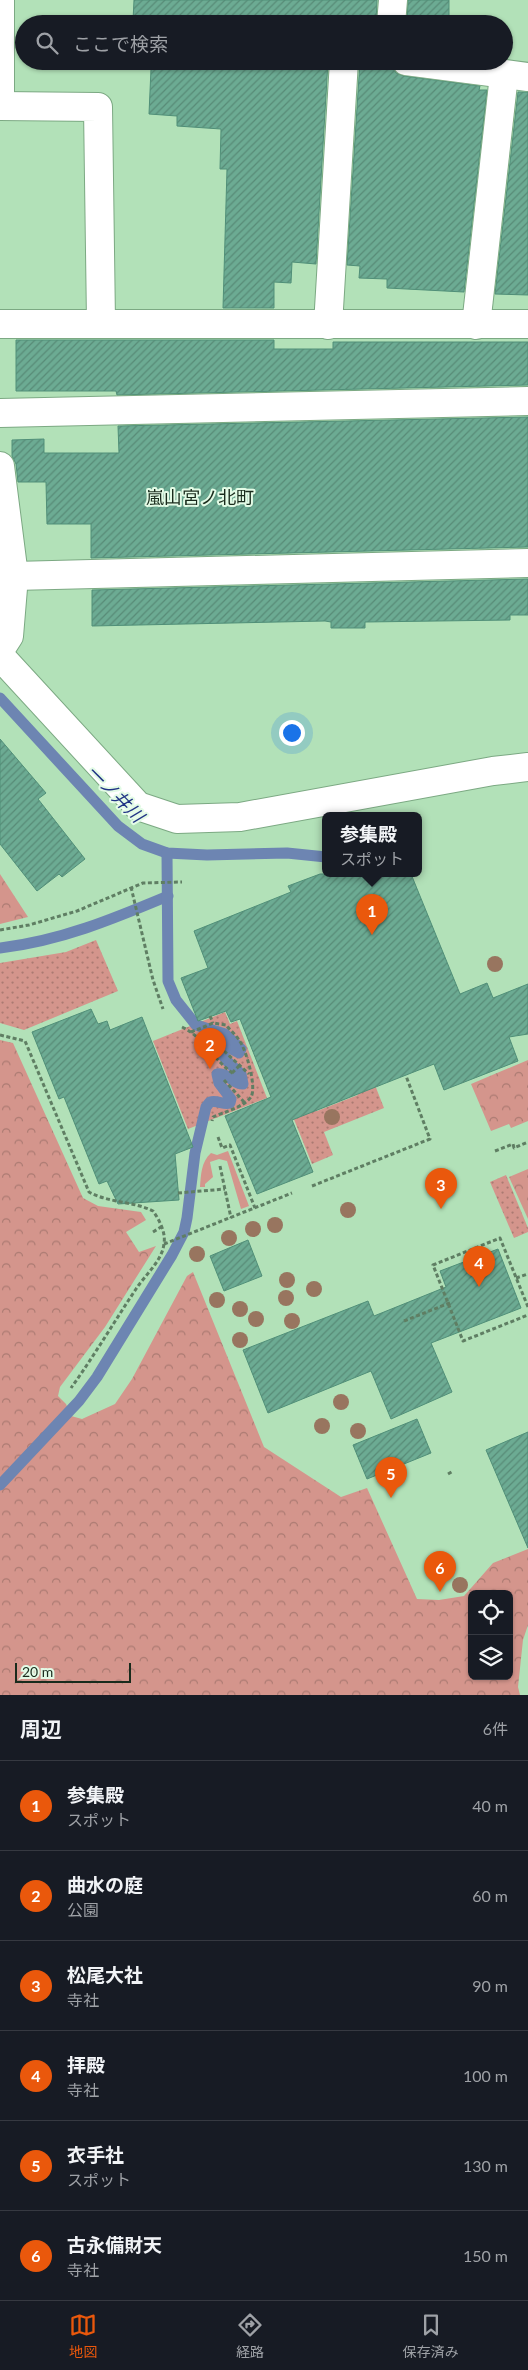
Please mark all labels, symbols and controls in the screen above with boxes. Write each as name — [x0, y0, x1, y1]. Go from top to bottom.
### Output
search box — [15, 15, 513, 70]
icon: search — [33, 29, 61, 57]
text: ここで検索 — [73, 32, 168, 55]
district label: 嵐山宮ノ北町 — [146, 486, 254, 508]
your location — [279, 720, 305, 746]
water label: 一ノ井川 — [82, 760, 150, 828]
popup — [322, 812, 422, 877]
text: 参集殿 — [340, 822, 397, 845]
text: スポット — [340, 849, 404, 868]
pin: 1 — [356, 894, 388, 935]
pin: 2 — [194, 1028, 226, 1069]
pin: 3 — [425, 1168, 457, 1209]
pin: 4 — [463, 1246, 495, 1287]
pin: 5 — [375, 1457, 407, 1498]
pin: 6 — [424, 1551, 456, 1592]
map controls — [468, 1590, 513, 1680]
button: locate — [468, 1590, 513, 1635]
button: layers — [468, 1635, 513, 1680]
scale bar — [15, 1660, 131, 1683]
text: 20 m — [22, 1663, 53, 1680]
text: 周辺 — [20, 1716, 62, 1741]
text: 6件 — [483, 1719, 508, 1738]
text: 参集殿 — [67, 1783, 124, 1806]
text: 1 — [31, 1796, 41, 1815]
text: 40 m — [472, 1796, 508, 1815]
text: スポット — [67, 1810, 131, 1829]
text: 曲水の庭 — [67, 1873, 143, 1896]
text: 2 — [31, 1886, 41, 1905]
text: 60 m — [472, 1886, 508, 1905]
text: 公園 — [67, 1900, 99, 1919]
text: 松尾大社 — [67, 1963, 143, 1986]
text: 3 — [31, 1976, 41, 1995]
text: 90 m — [472, 1976, 508, 1995]
text: 寺社 — [67, 1990, 99, 2009]
text: 拝殿 — [67, 2053, 105, 2076]
text: 4 — [31, 2066, 41, 2085]
text: 100 m — [463, 2066, 508, 2085]
text: 寺社 — [67, 2080, 99, 2099]
text: 衣手社 — [67, 2143, 124, 2166]
text: 5 — [31, 2156, 41, 2175]
text: 130 m — [463, 2156, 508, 2175]
text: スポット — [67, 2170, 131, 2189]
text: 古永備財天 — [67, 2233, 162, 2256]
text: 6 — [31, 2246, 41, 2265]
text: 150 m — [463, 2246, 508, 2265]
text: 寺社 — [67, 2260, 99, 2279]
tab: 地図 — [69, 2311, 97, 2361]
tab: 経路 — [236, 2311, 264, 2361]
tab: 保存済み — [403, 2311, 459, 2361]

